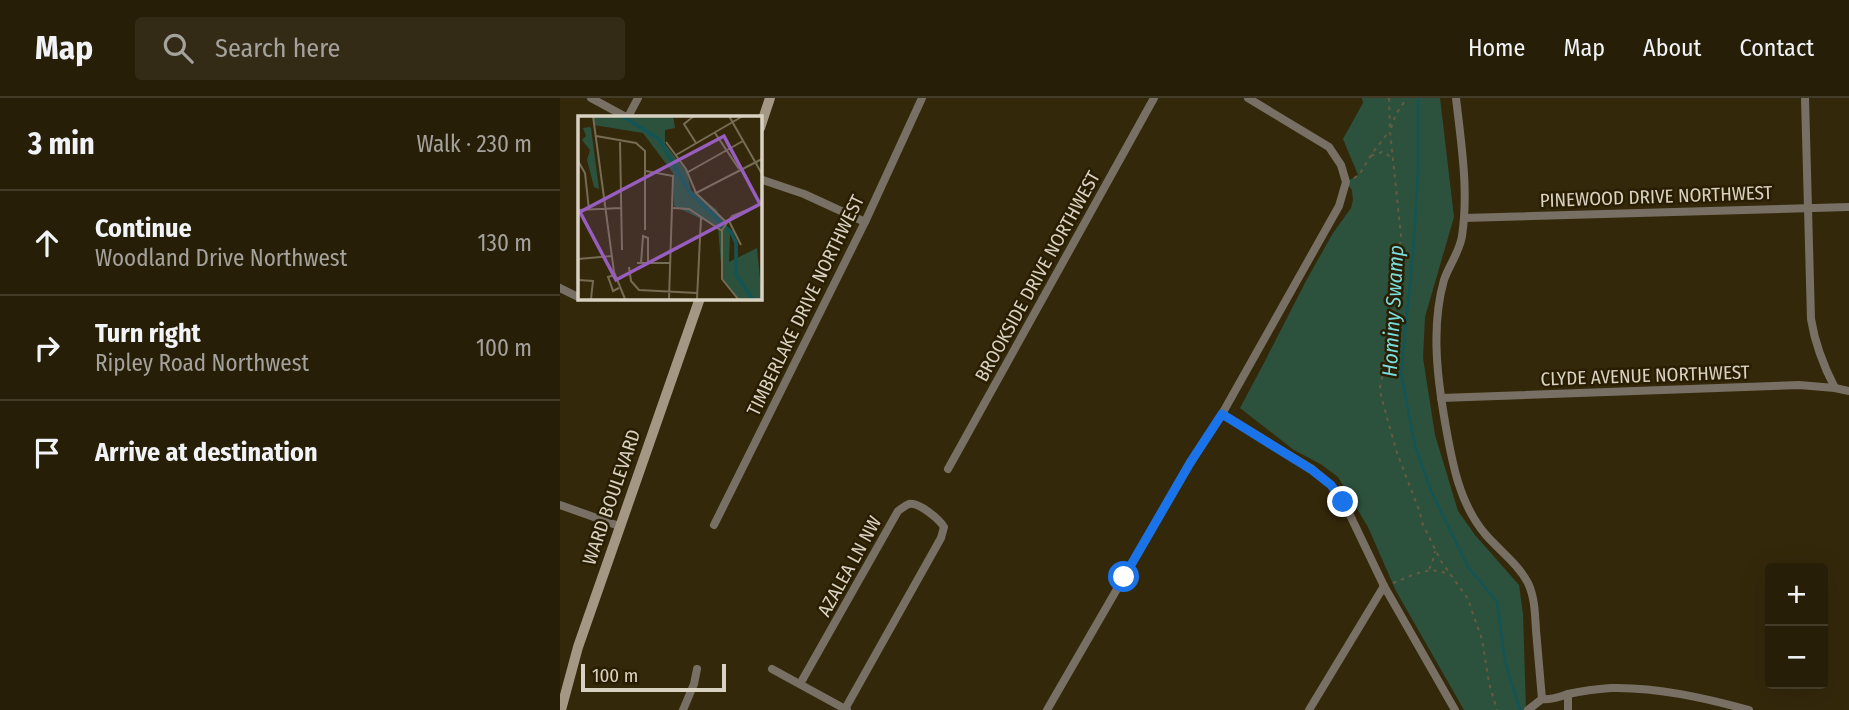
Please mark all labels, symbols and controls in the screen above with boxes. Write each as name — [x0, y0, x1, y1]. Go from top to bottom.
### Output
search box — [135, 17, 625, 80]
text: Map — [35, 28, 93, 68]
icon: search — [159, 29, 197, 67]
text: Search here — [215, 33, 340, 64]
text: Home — [1468, 34, 1525, 62]
text: Map — [1563, 34, 1605, 62]
text: About — [1643, 34, 1701, 62]
text: Contact — [1739, 34, 1814, 62]
inset map — [578, 116, 761, 299]
text: 3 min — [28, 126, 95, 162]
text: Walk · 230 m — [416, 130, 532, 158]
street label: BROOKSIDE DRIVE NORTHWEST — [970, 167, 1105, 385]
street label: PINEWOOD DRIVE NORTHWEST — [1539, 181, 1773, 212]
street label: TIMBERLAKE DRIVE NORTHWEST — [742, 191, 869, 419]
text: Continue — [95, 213, 192, 244]
icon: ahead — [28, 224, 66, 262]
text: 130 m — [478, 229, 532, 257]
text: Woodland Drive Northwest — [95, 244, 347, 272]
water label: Hominy Swamp — [1377, 244, 1409, 378]
text: Turn right — [95, 318, 201, 349]
icon: right — [28, 329, 66, 367]
text: 100 m — [476, 334, 532, 362]
text: Ripley Road Northwest — [95, 349, 309, 377]
street label: CLYDE AVENUE NORTHWEST — [1540, 360, 1750, 391]
street label: WARD BOULEVARD — [578, 426, 645, 568]
icon: arrive — [28, 434, 66, 472]
text: Arrive at destination — [95, 437, 318, 468]
route end — [1327, 486, 1358, 517]
street label: AZALEA LN NW — [812, 512, 886, 620]
route start — [1108, 561, 1139, 592]
map controls — [1765, 563, 1828, 689]
button: + — [1765, 563, 1828, 626]
button: − — [1765, 626, 1828, 689]
scale bar — [581, 661, 726, 693]
text: 100 m — [592, 664, 638, 687]

